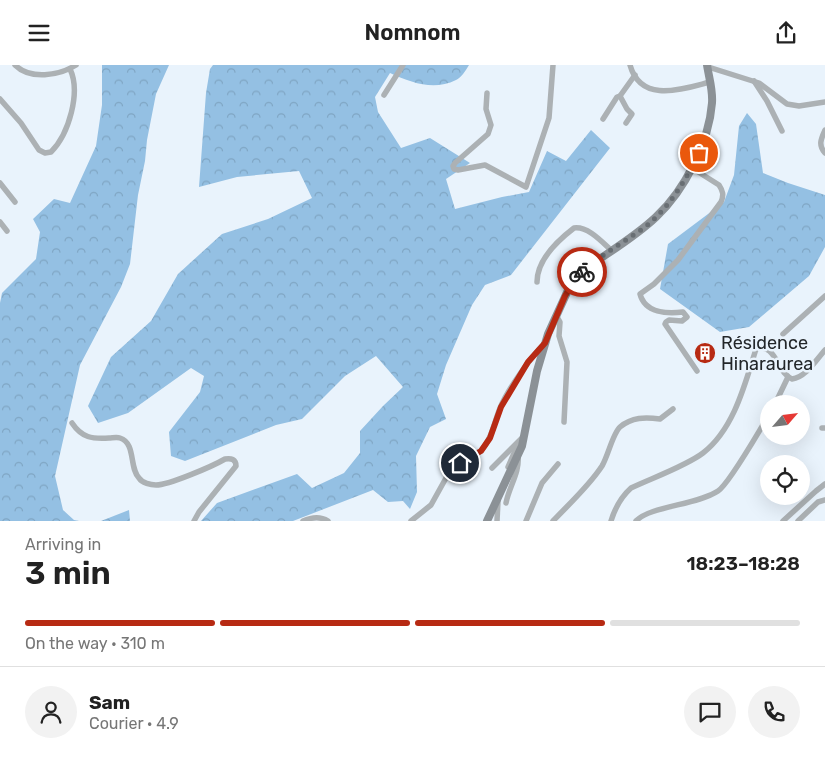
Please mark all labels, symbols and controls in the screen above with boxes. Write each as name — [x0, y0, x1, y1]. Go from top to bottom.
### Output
icon: menu — [25, 19, 53, 47]
text: Nomnom — [364, 19, 461, 46]
icon: share — [772, 19, 800, 47]
pin — [678, 132, 720, 174]
icon: bag — [685, 139, 713, 167]
courier — [557, 247, 607, 297]
icon: bike — [568, 258, 596, 286]
place label: Résidence Hinaraurea — [721, 332, 813, 375]
building icon: Résidence Hinaraurea — [693, 341, 717, 365]
north arrow — [760, 395, 810, 445]
map controls — [760, 395, 810, 505]
pin — [439, 442, 481, 484]
icon: home — [446, 449, 474, 477]
button: locate — [760, 455, 810, 505]
text: Arriving in — [25, 535, 101, 554]
text: 18:23–18:28 — [686, 552, 800, 575]
text: 3 min — [25, 554, 111, 592]
text: On the way · 310 m — [25, 634, 165, 653]
button: person — [25, 686, 77, 738]
button: chat — [684, 686, 736, 738]
button: phone — [748, 686, 800, 738]
text: Sam — [89, 691, 130, 714]
text: Courier · 4.9 — [89, 714, 179, 733]

